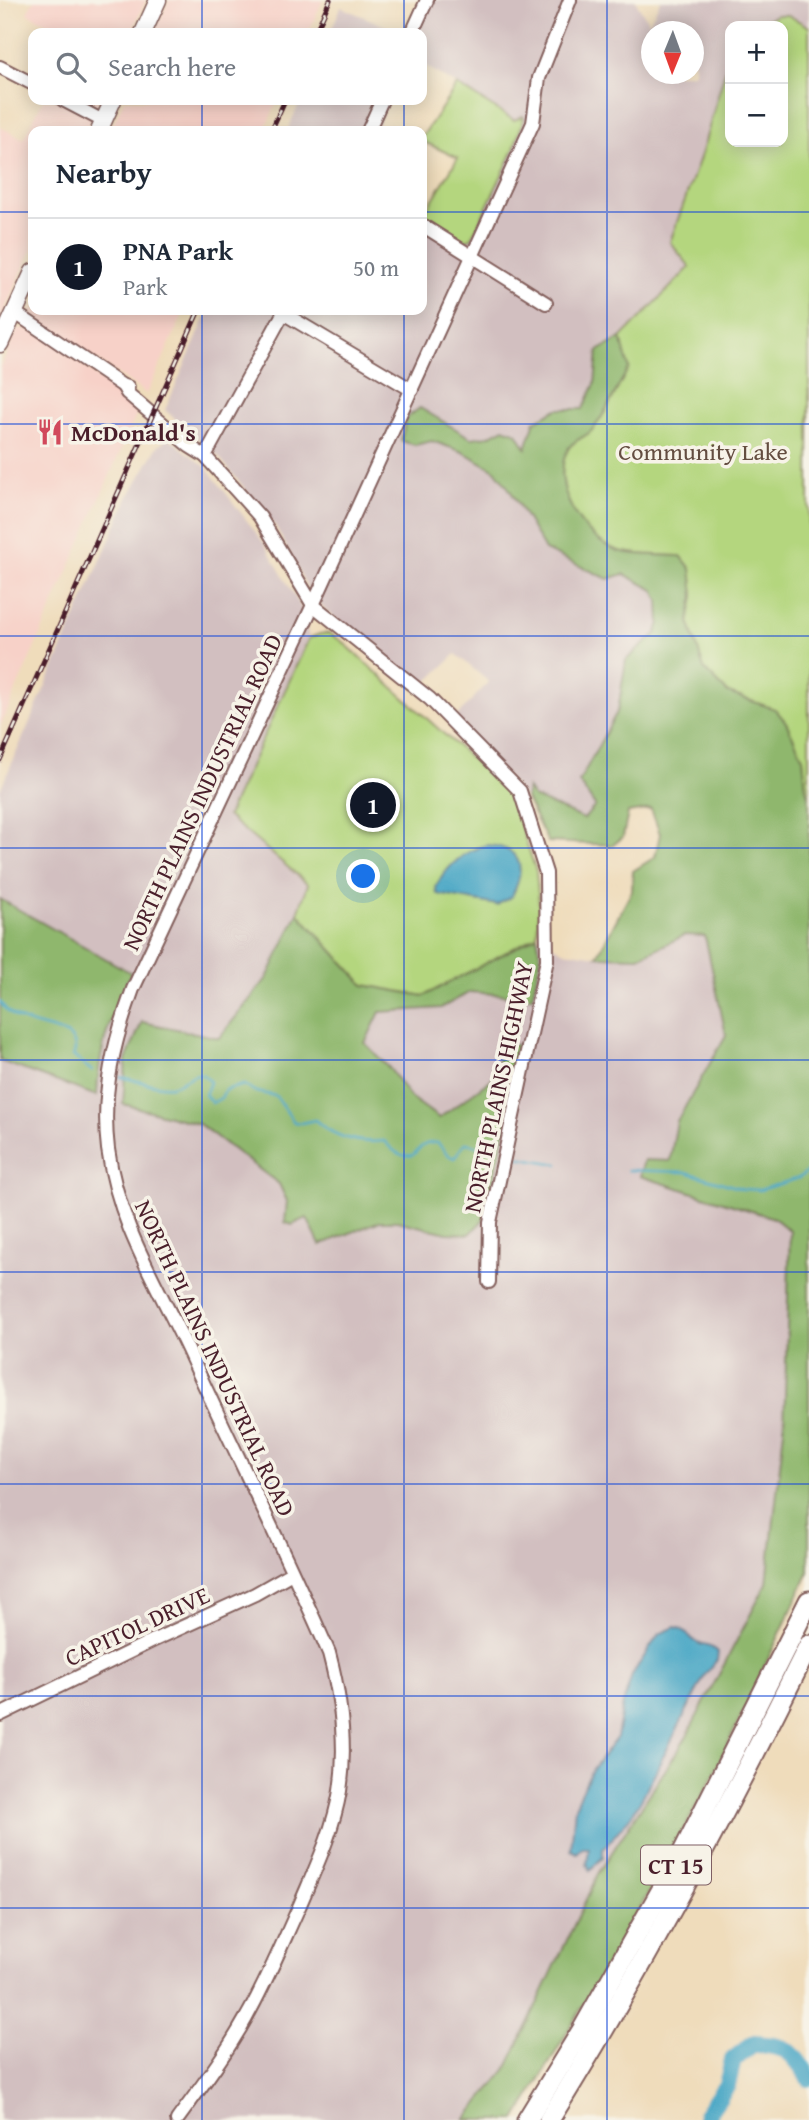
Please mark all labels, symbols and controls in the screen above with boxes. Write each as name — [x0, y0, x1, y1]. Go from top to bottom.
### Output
north arrow — [641, 21, 704, 84]
map controls — [725, 21, 788, 147]
button: + — [725, 21, 788, 84]
search box — [28, 28, 427, 105]
text: Search here — [108, 47, 236, 86]
icon: search — [52, 48, 90, 86]
button: − — [725, 84, 788, 147]
text: Nearby — [56, 150, 152, 194]
text: PNA Park — [123, 231, 233, 270]
text: 1 — [73, 251, 85, 284]
text: 50 m — [353, 251, 399, 284]
text: Park — [123, 270, 167, 303]
place label: McDonald's — [71, 415, 196, 450]
restaurant icon: McDonald's — [35, 417, 65, 447]
park label: Community Lake — [618, 434, 788, 469]
street label: NORTH PLAINS INDUSTRIAL ROAD — [113, 628, 291, 956]
pin: 1 — [350, 779, 396, 831]
your location — [346, 859, 380, 893]
street label: NORTH PLAINS HIGHWAY — [454, 958, 542, 1216]
street label: NORTH PLAINS INDUSTRIAL ROAD — [126, 1194, 304, 1522]
street label: CAPITOL DRIVE — [59, 1577, 215, 1675]
road number: CT 15 — [641, 1846, 711, 1884]

